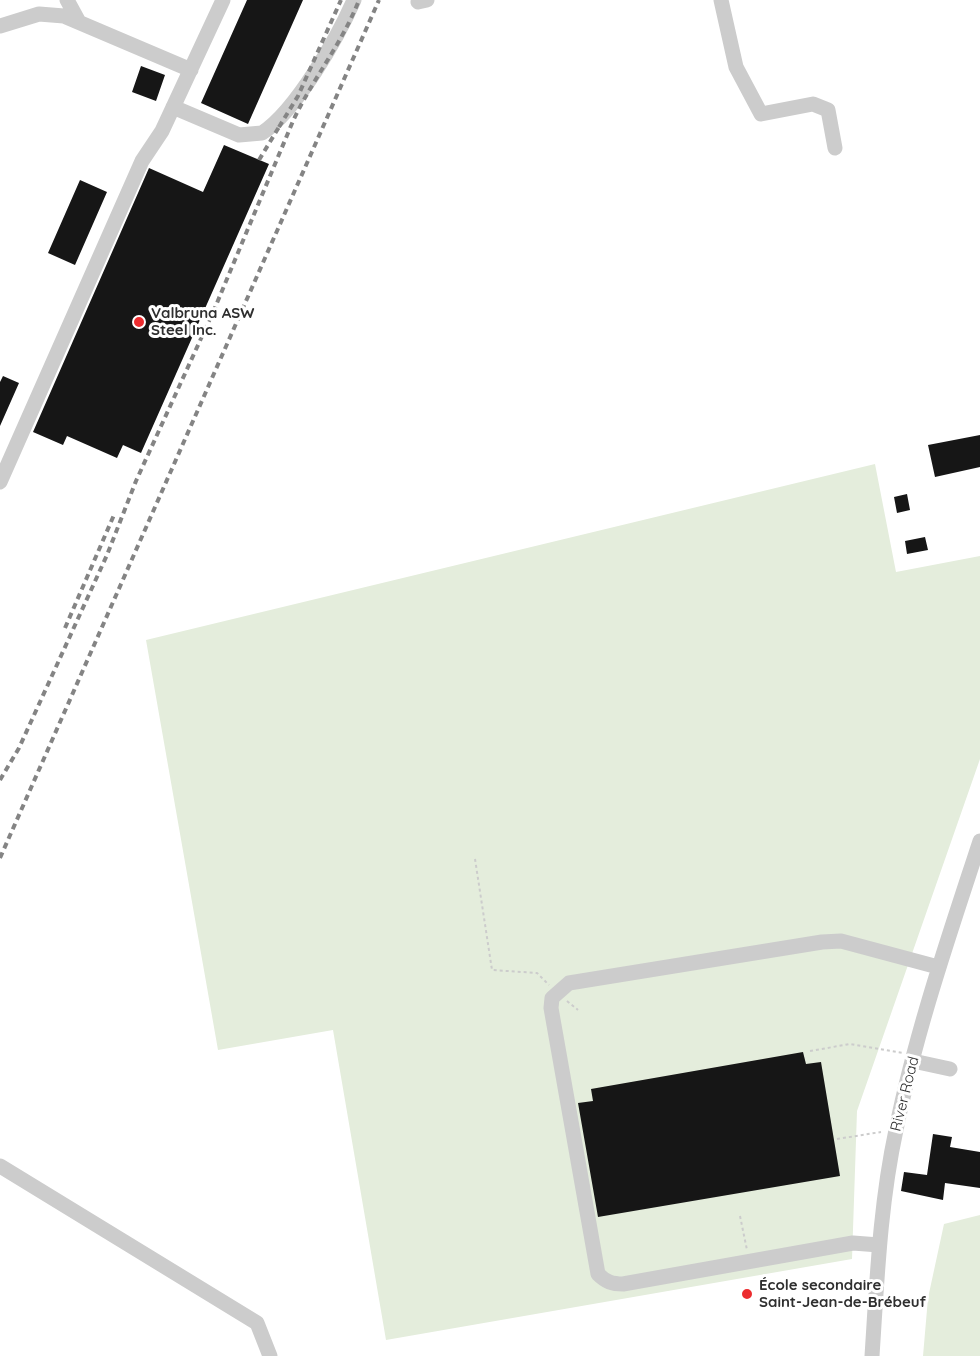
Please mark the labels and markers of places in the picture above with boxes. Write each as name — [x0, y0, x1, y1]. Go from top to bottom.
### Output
place label: Valbruna ASW Steel Inc. — [151, 304, 254, 339]
marker: Valbruna ASW Steel Inc. — [132, 315, 146, 329]
place label: École secondaire Saint-Jean-de-Brébeuf — [759, 1276, 926, 1311]
marker: École secondaire Saint-Jean-de-Brébeuf — [740, 1287, 754, 1301]

